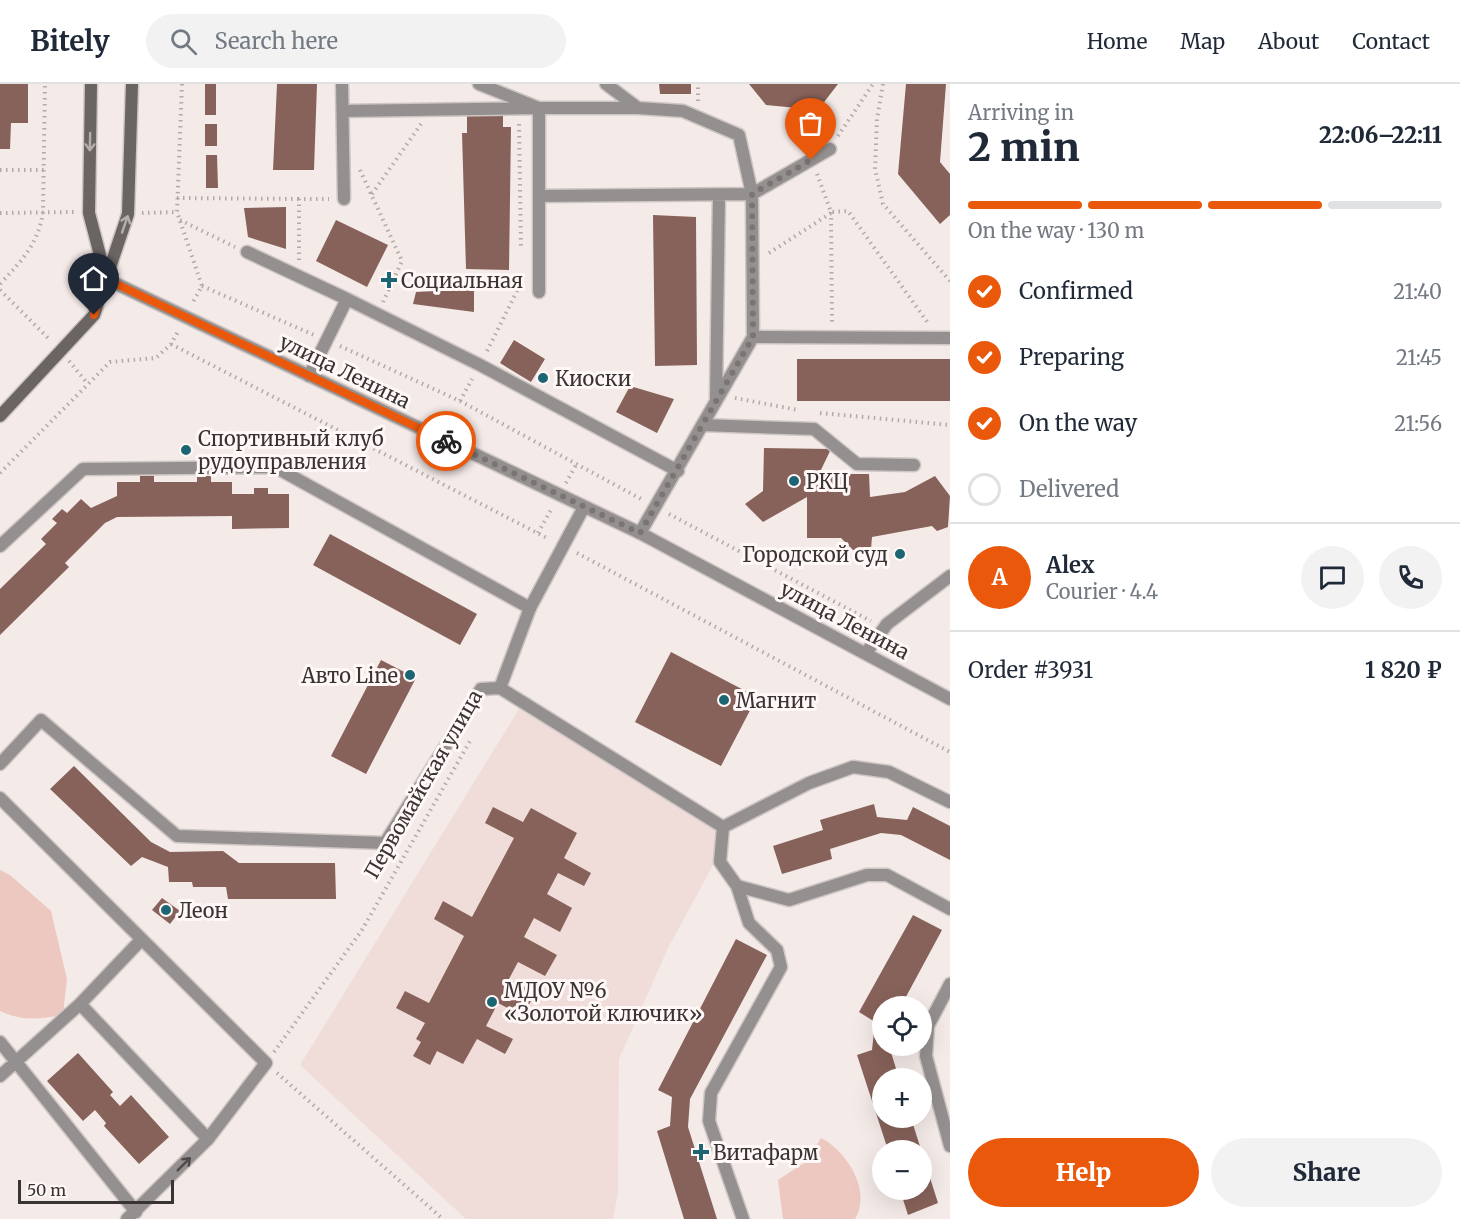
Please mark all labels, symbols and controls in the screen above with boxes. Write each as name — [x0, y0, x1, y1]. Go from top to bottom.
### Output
search box — [146, 14, 566, 68]
text: Bitely — [30, 23, 110, 59]
icon: search — [167, 25, 200, 58]
text: Search here — [215, 27, 338, 55]
text: Home — [1087, 28, 1147, 55]
text: Map — [1180, 28, 1225, 55]
text: About — [1258, 28, 1319, 55]
text: Contact — [1352, 28, 1430, 55]
pin — [785, 98, 836, 160]
text: Arriving in — [968, 100, 1074, 125]
icon: bag — [794, 107, 827, 140]
text: 22:06–22:11 — [1319, 121, 1442, 149]
text: 2 min — [968, 123, 1080, 172]
one-way arrow — [84, 132, 96, 152]
one-way arrow — [120, 215, 131, 234]
text: On the way · 130 m — [968, 218, 1144, 243]
pin — [68, 253, 119, 315]
icon: home — [77, 262, 110, 295]
place label: Социальная — [401, 268, 523, 293]
marker: Социальная — [382, 273, 396, 287]
icon: check — [968, 275, 1001, 308]
text: Confirmed — [1019, 277, 1133, 305]
text: 21:40 — [1393, 279, 1442, 304]
street label: улица Ленина — [276, 329, 415, 414]
icon: check — [968, 341, 1001, 374]
text: Preparing — [1019, 343, 1124, 371]
text: 21:45 — [1396, 345, 1442, 370]
place label: Киоски — [555, 366, 632, 391]
marker: Киоски — [536, 371, 550, 385]
icon: check — [968, 407, 1001, 440]
text: On the way — [1019, 409, 1137, 437]
courier — [416, 411, 476, 471]
text: 21:56 — [1394, 411, 1442, 436]
icon: bike — [430, 425, 463, 458]
place label: Спортивный клуб рудоуправления — [198, 426, 384, 474]
marker: Спортивный клуб рудоуправления — [179, 443, 193, 457]
place label: РКЦ — [806, 469, 849, 494]
marker: РКЦ — [787, 474, 801, 488]
text: Delivered — [1019, 475, 1119, 503]
place label: Городской суд — [742, 542, 888, 567]
button: chat — [1301, 546, 1364, 609]
button: phone — [1379, 546, 1442, 609]
marker: Городской суд — [893, 547, 907, 561]
text: Alex — [1046, 551, 1095, 579]
text: A — [992, 563, 1007, 591]
street label: улица Ленина — [776, 576, 914, 665]
text: Courier · 4.4 — [1046, 579, 1158, 604]
text: Order #3931 — [968, 656, 1093, 684]
text: 1 820 ₽ — [1365, 656, 1442, 684]
place label: Авто Line — [300, 663, 398, 688]
marker: Авто Line — [403, 668, 417, 682]
street label: Первомайская улица — [359, 685, 487, 883]
place label: Магнит — [736, 688, 816, 713]
marker: Магнит — [717, 693, 731, 707]
place label: Леон — [178, 898, 228, 923]
marker: Леон — [159, 903, 173, 917]
place label: МДОУ №6 «Золотой ключик» — [504, 978, 702, 1026]
marker: МДОУ №6 «Золотой ключик» — [485, 995, 499, 1009]
map controls — [872, 996, 932, 1200]
button: locate — [872, 996, 932, 1056]
button: + — [872, 1068, 932, 1128]
button: Help — [968, 1138, 1199, 1207]
button: Share — [1211, 1138, 1442, 1207]
place label: Витафарм — [713, 1140, 819, 1165]
button: − — [872, 1140, 932, 1200]
marker: Витафарм — [694, 1145, 708, 1159]
one-way arrow — [176, 1156, 191, 1171]
scale bar — [18, 1177, 174, 1204]
text: 50 m — [27, 1180, 66, 1200]

